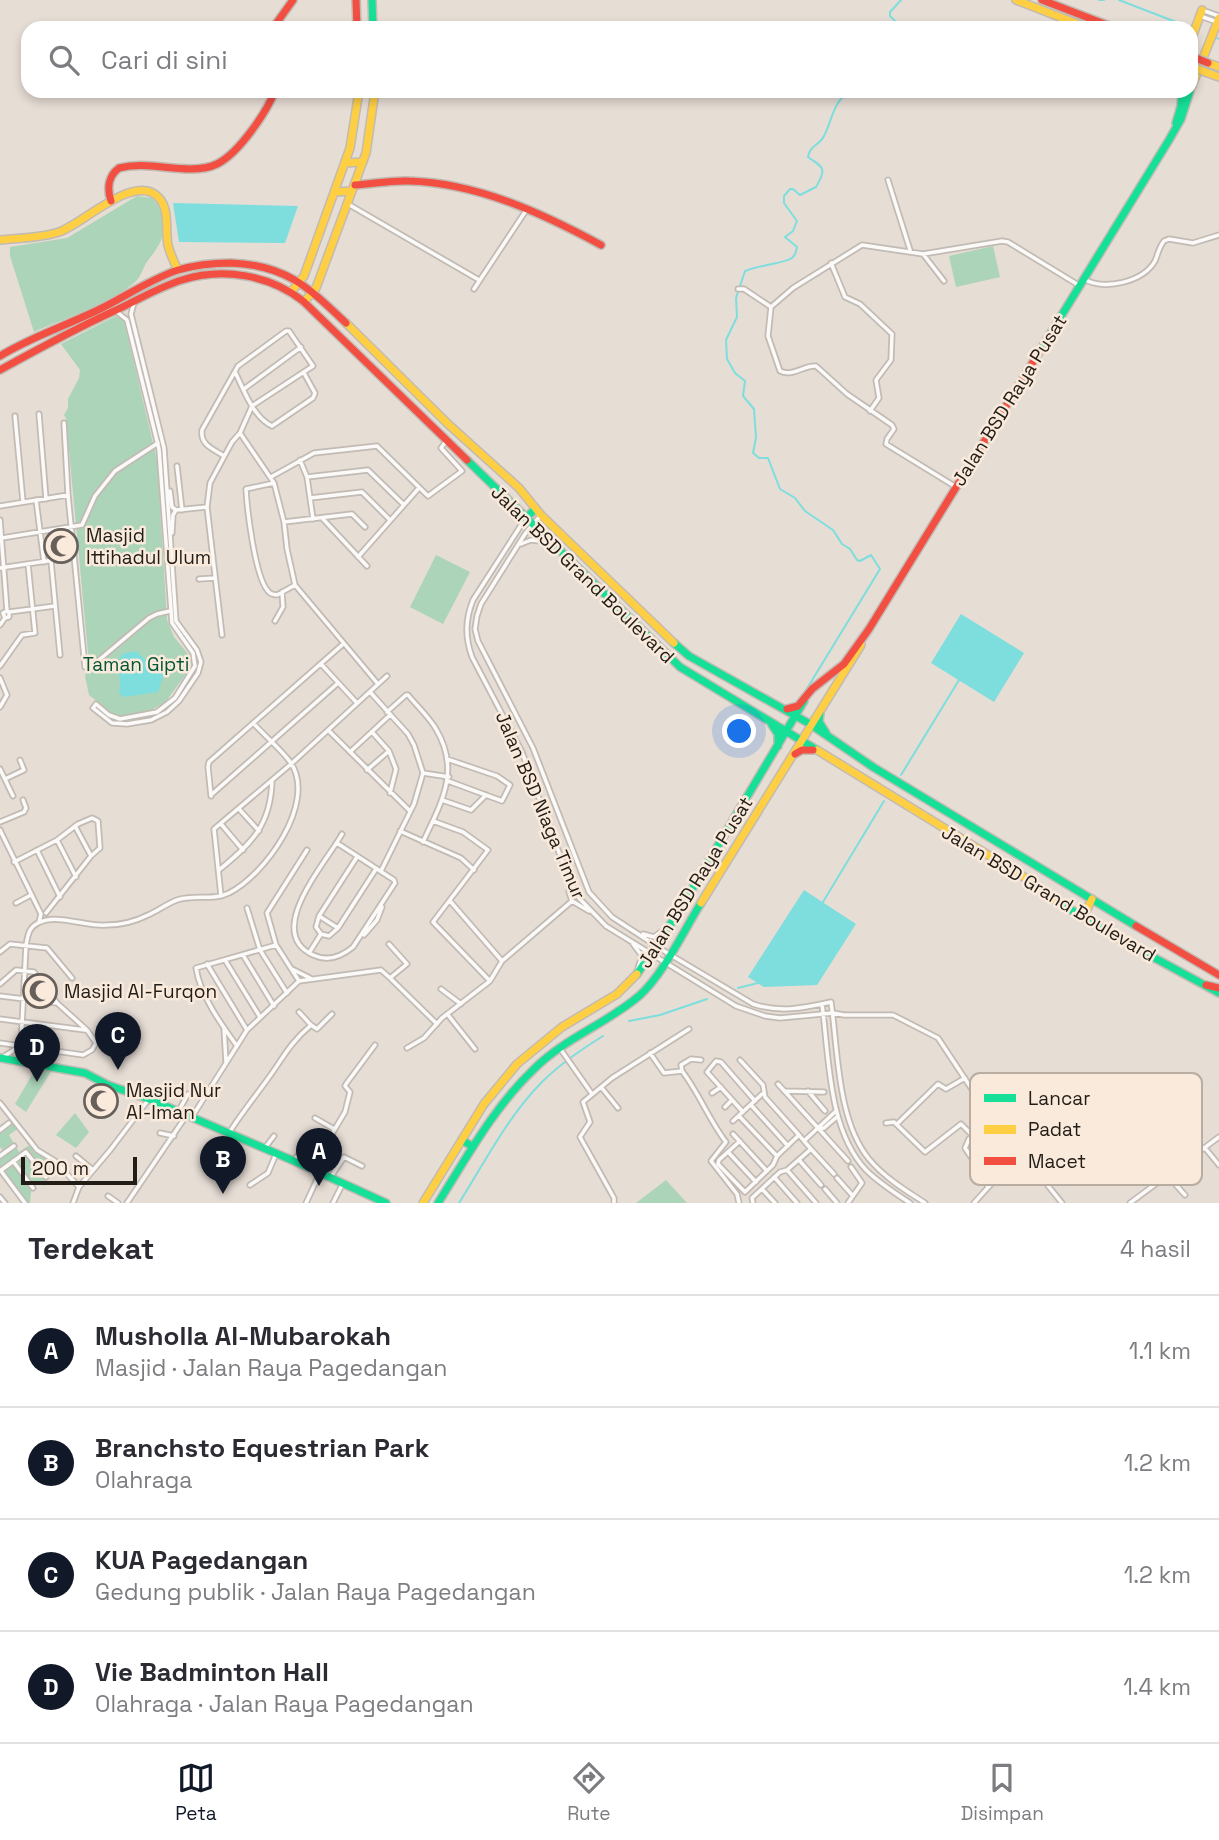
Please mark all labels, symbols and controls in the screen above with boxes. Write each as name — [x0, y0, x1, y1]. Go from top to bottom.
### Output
search box — [21, 21, 1198, 98]
icon: search — [45, 41, 83, 79]
text: Cari di sini — [101, 43, 228, 77]
street label: Jalan BSD Raya Pusat — [946, 310, 1072, 491]
street label: Jalan BSD Grand Boulevard — [486, 480, 680, 669]
place label: Masjid Ittihadul Ulum — [86, 523, 211, 570]
mosque icon: Masjid Ittihadul Ulum — [42, 527, 80, 565]
park label: Taman Gipti — [83, 652, 189, 677]
street label: Jalan BSD Niaga Timur — [490, 708, 591, 903]
your location — [722, 714, 756, 748]
street label: Jalan BSD Raya Pusat — [632, 792, 758, 973]
street label: Jalan BSD Grand Boulevard — [937, 819, 1161, 967]
mosque icon: Masjid Al-Furqon — [21, 972, 59, 1010]
place label: Masjid Al-Furqon — [64, 979, 217, 1004]
pin: C — [95, 1012, 141, 1070]
pin: D — [14, 1024, 60, 1082]
legend — [970, 1073, 1202, 1185]
place label: Masjid Nur Al-Iman — [126, 1078, 221, 1125]
mosque icon: Masjid Nur Al-Iman — [82, 1082, 120, 1120]
text: Lancar — [1028, 1086, 1090, 1111]
text: Padat — [1028, 1117, 1081, 1142]
pin: A — [296, 1128, 342, 1186]
pin: B — [200, 1136, 246, 1194]
text: Macet — [1028, 1149, 1086, 1174]
scale bar — [21, 1154, 136, 1186]
text: 200 m — [32, 1156, 89, 1181]
text: Terdekat — [28, 1229, 154, 1268]
text: 4 hasil — [1120, 1234, 1191, 1264]
text: Musholla Al-Mubarokah — [95, 1319, 391, 1353]
text: A — [44, 1336, 58, 1366]
text: 1.1 km — [1129, 1336, 1191, 1366]
text: Masjid · Jalan Raya Pagedangan — [95, 1353, 447, 1383]
text: Branchsto Equestrian Park — [95, 1431, 429, 1465]
text: B — [43, 1448, 59, 1478]
text: 1.2 km — [1124, 1448, 1191, 1478]
text: Olahraga — [95, 1465, 193, 1495]
text: KUA Pagedangan — [95, 1543, 308, 1577]
text: C — [44, 1560, 58, 1590]
text: 1.2 km — [1124, 1560, 1191, 1590]
text: Gedung publik · Jalan Raya Pagedangan — [95, 1577, 536, 1607]
text: Vie Badminton Hall — [95, 1655, 329, 1689]
text: D — [43, 1672, 59, 1702]
text: 1.4 km — [1123, 1672, 1191, 1702]
text: Olahraga · Jalan Raya Pagedangan — [95, 1689, 474, 1719]
tab: Peta — [175, 1759, 217, 1826]
tab: Rute — [567, 1759, 610, 1826]
tab: Disimpan — [961, 1759, 1044, 1826]

